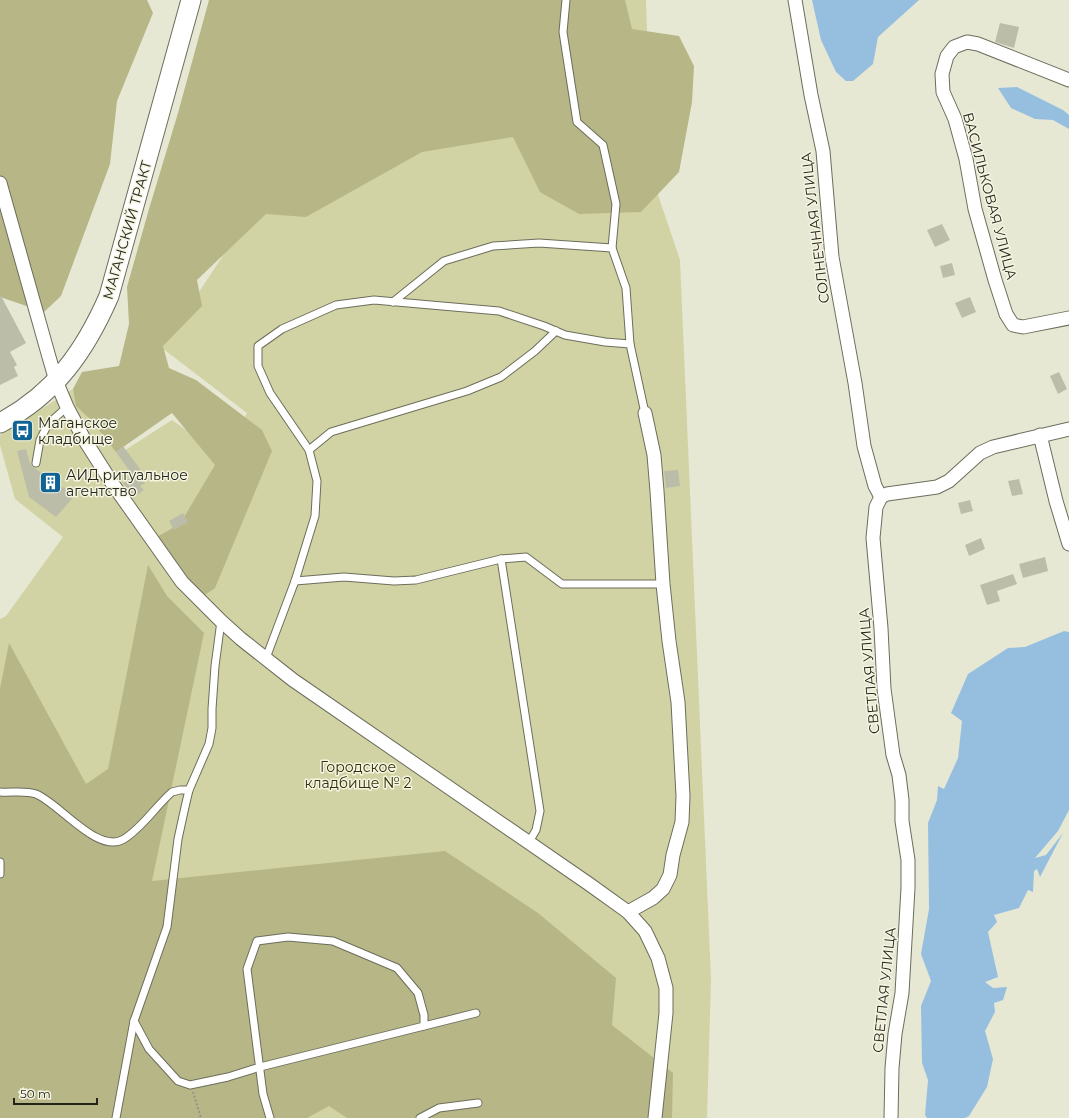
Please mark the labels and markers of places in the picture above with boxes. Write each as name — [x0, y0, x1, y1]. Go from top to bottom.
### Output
place label: Маганское кладбище — [38, 414, 117, 448]
bus stop icon: Маганское кладбище — [9, 418, 35, 444]
place label: АИД ритуальное агентство — [66, 466, 188, 500]
building icon: АИД ритуальное агентство — [38, 470, 64, 496]

